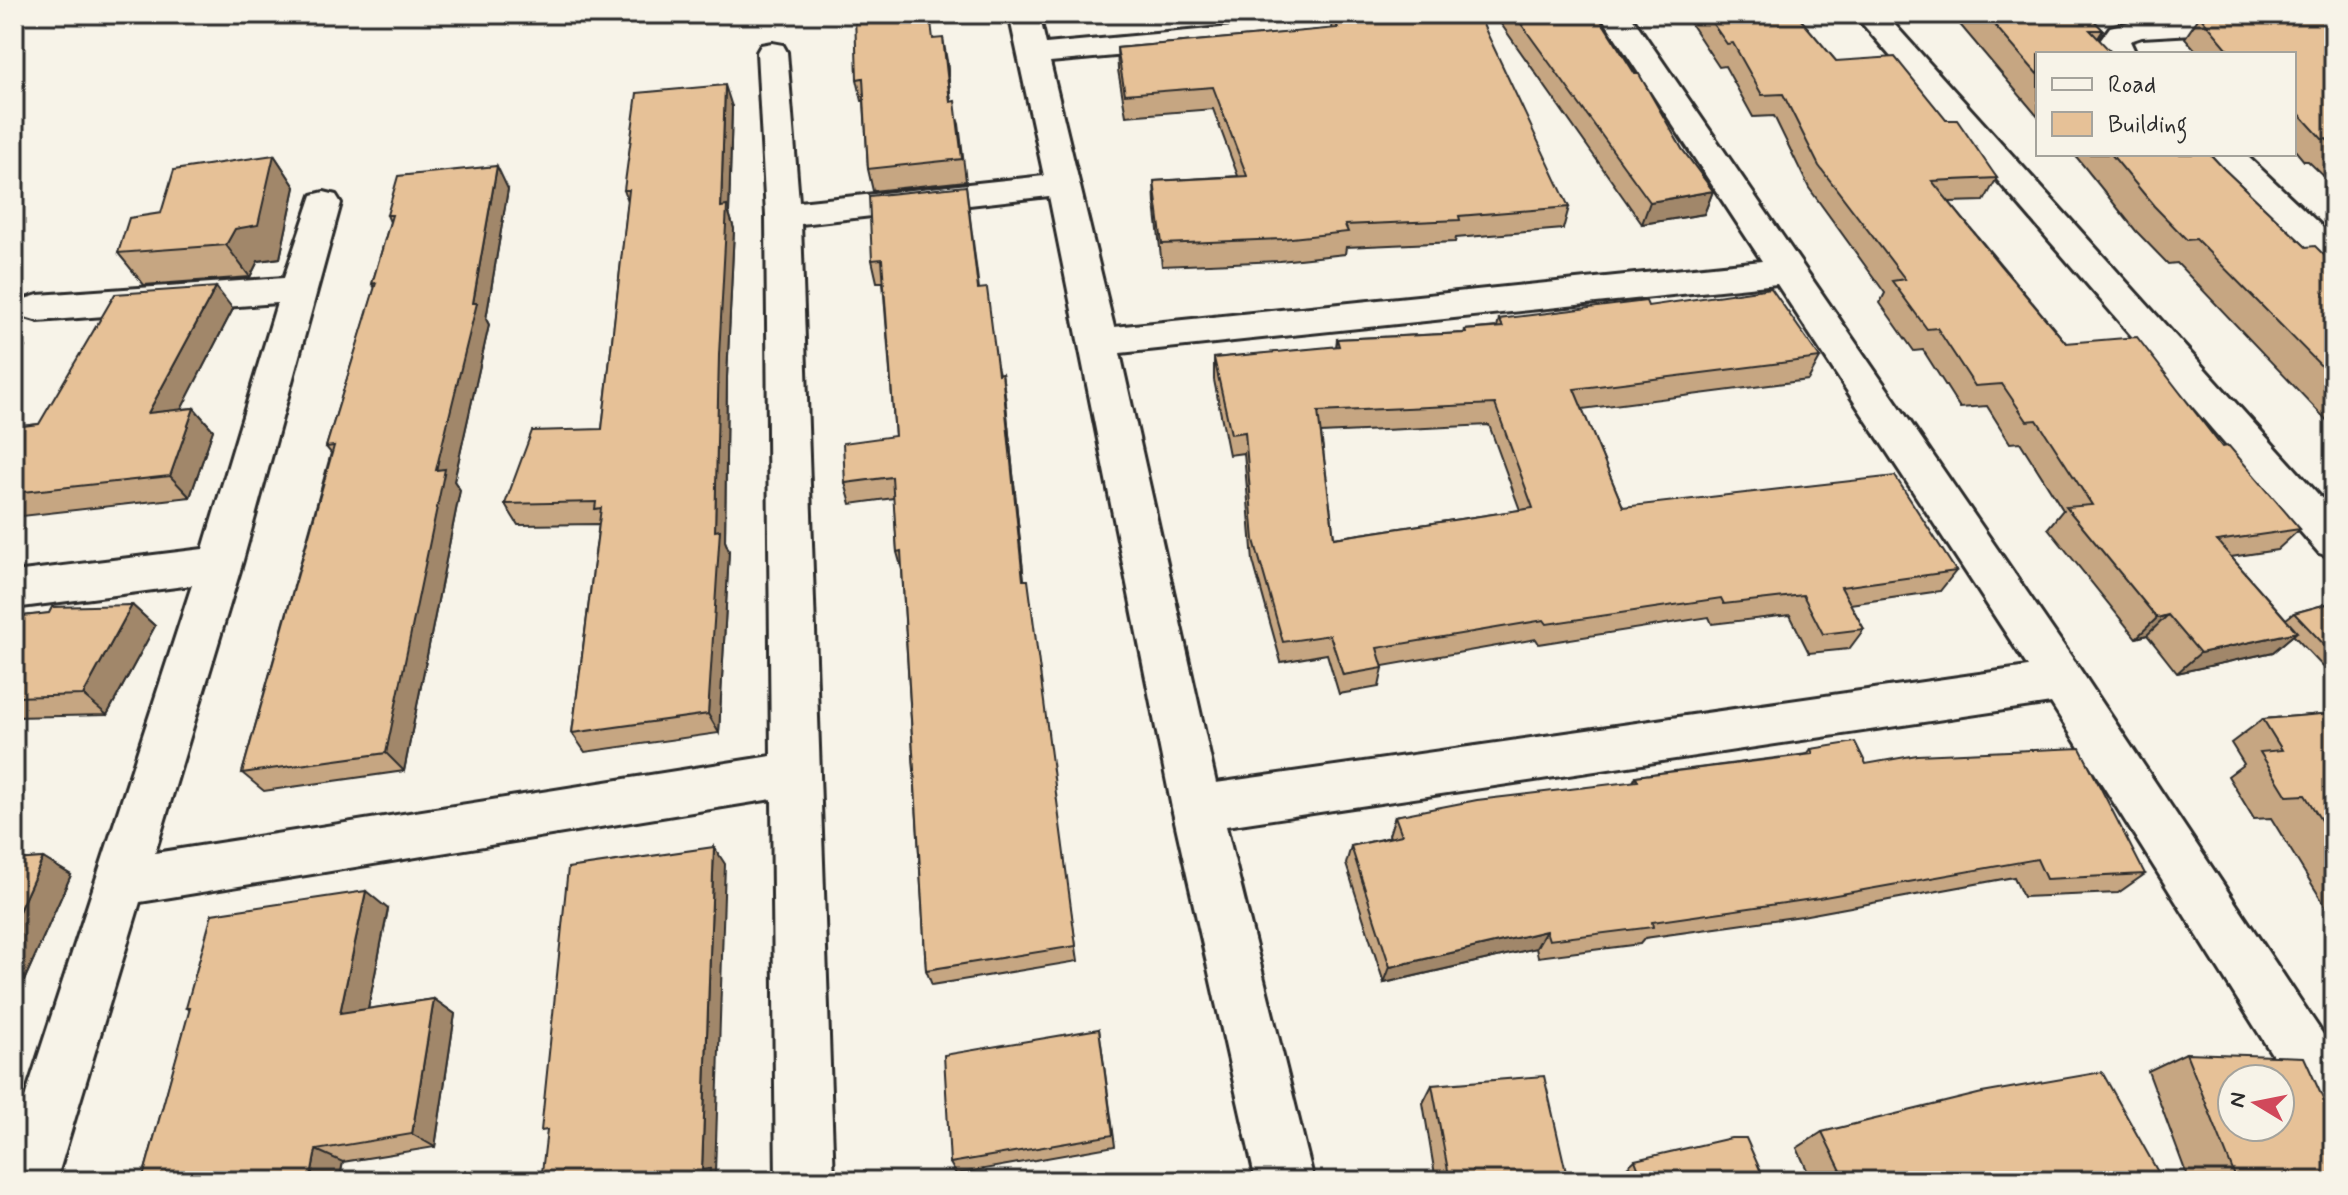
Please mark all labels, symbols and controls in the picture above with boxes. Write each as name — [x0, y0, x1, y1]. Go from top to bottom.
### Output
legend — [2036, 52, 2296, 156]
text: Road — [2108, 70, 2156, 101]
text: Building — [2108, 110, 2188, 144]
north arrow — [2216, 1063, 2296, 1143]
text: N — [2223, 1090, 2253, 1110]

